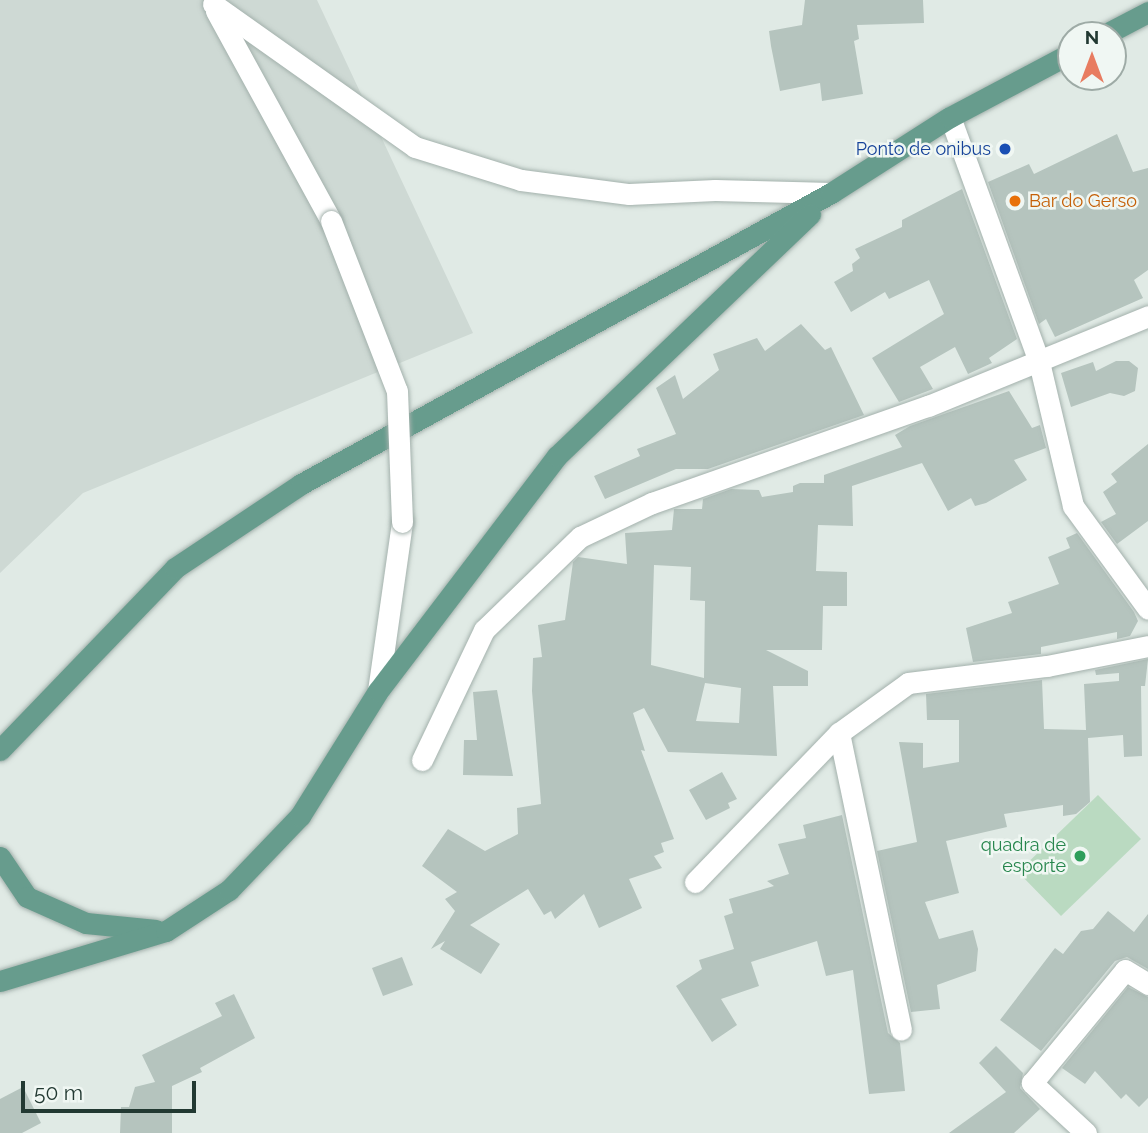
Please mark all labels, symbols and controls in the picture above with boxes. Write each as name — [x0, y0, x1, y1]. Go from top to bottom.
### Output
north arrow — [1057, 21, 1127, 91]
text: N — [1085, 26, 1099, 48]
place label: Ponto de onibus — [856, 138, 991, 160]
marker: Ponto de onibus — [997, 141, 1013, 157]
place label: Bar do Gerso — [1029, 190, 1137, 212]
marker: Bar do Gerso — [1007, 193, 1023, 209]
place label: quadra de esporte — [981, 835, 1066, 878]
marker: quadra de esporte — [1072, 848, 1088, 864]
scale bar — [24, 1066, 200, 1110]
text: 50 m — [34, 1080, 83, 1105]

